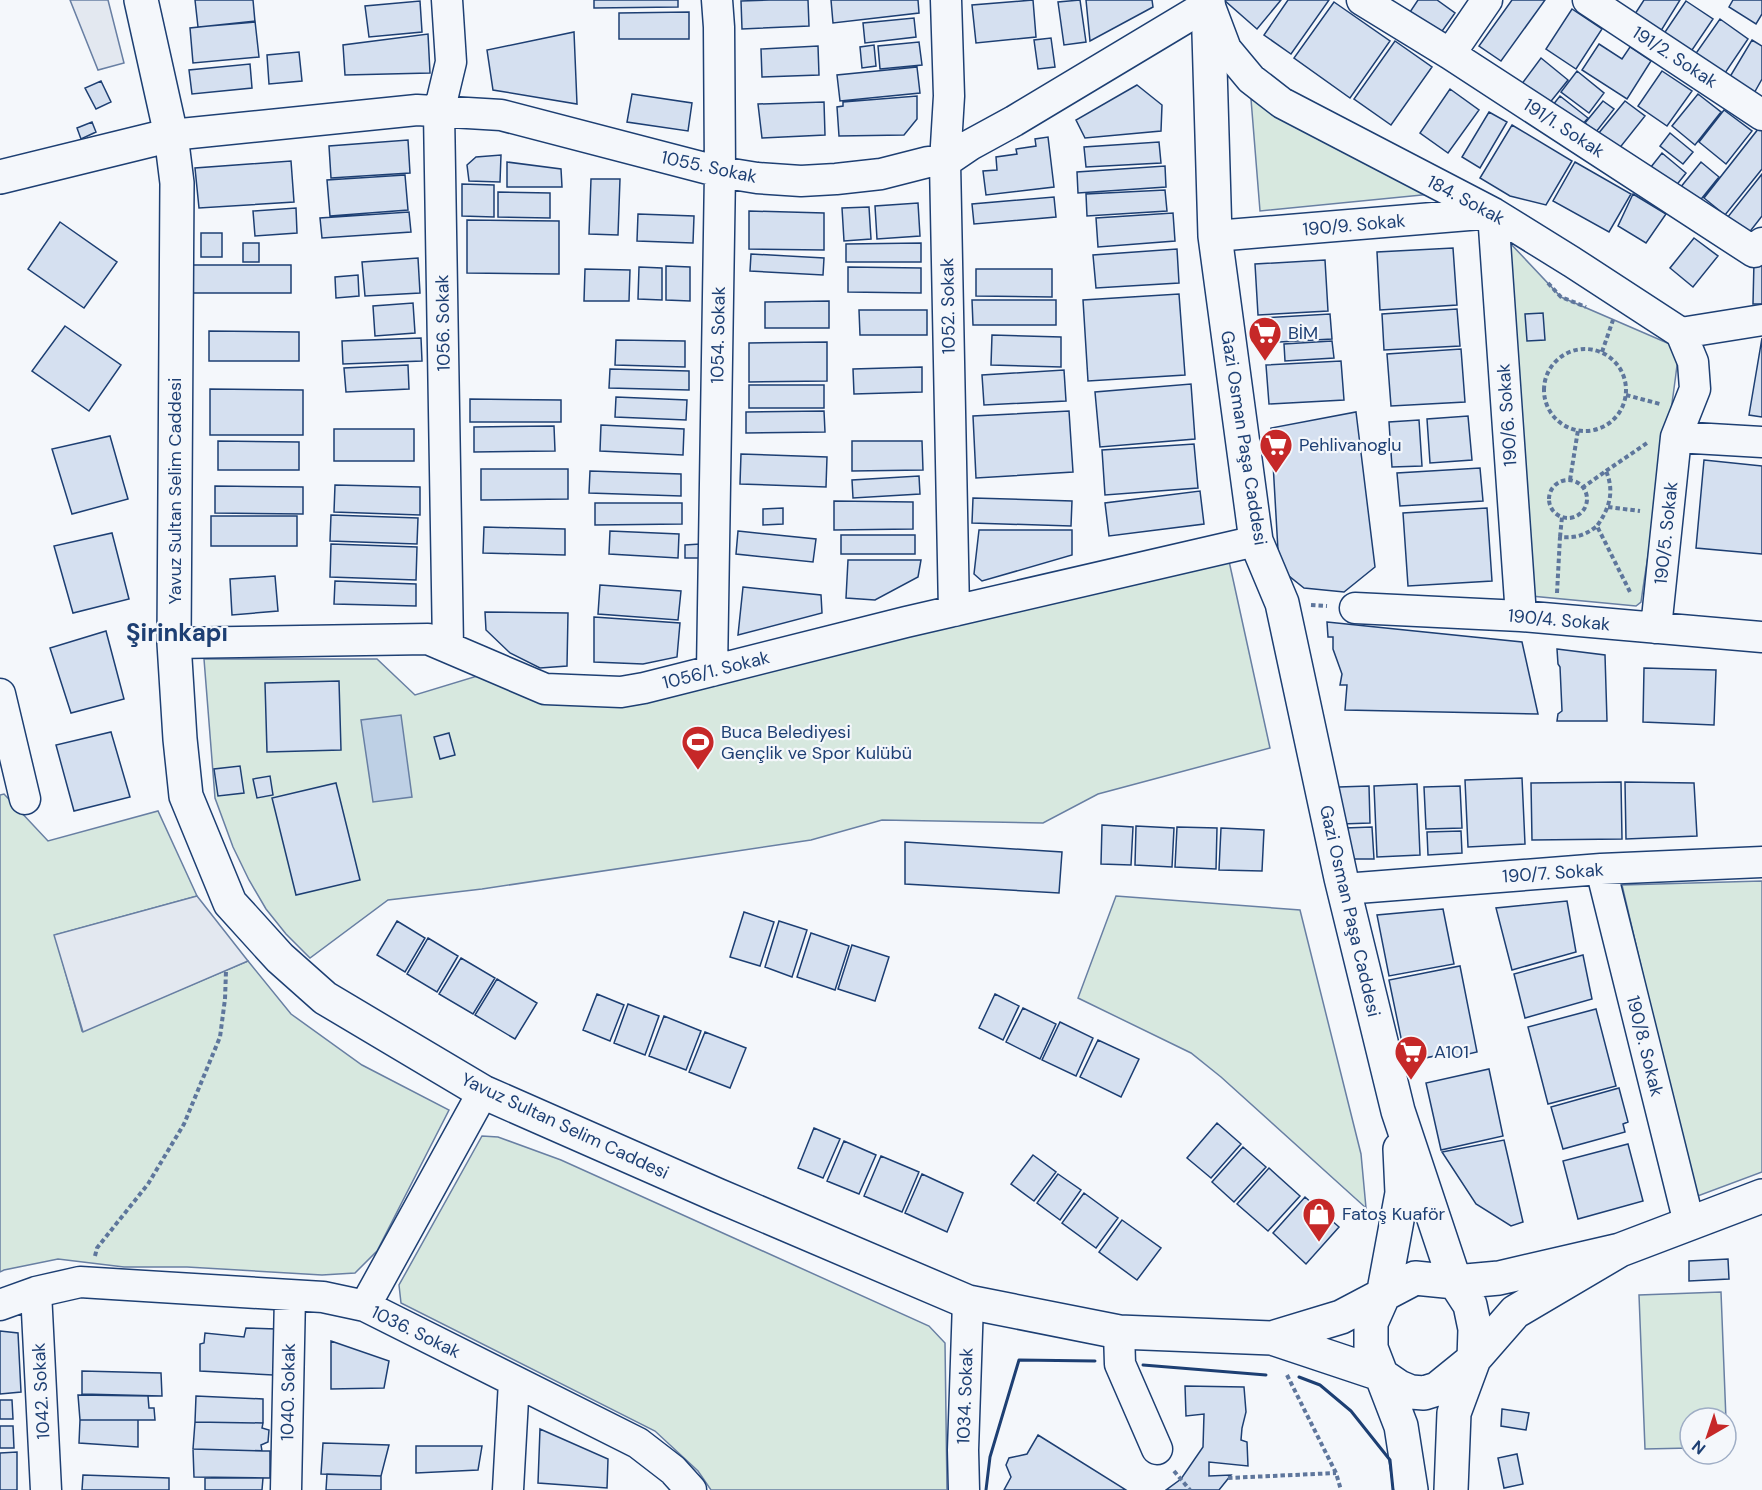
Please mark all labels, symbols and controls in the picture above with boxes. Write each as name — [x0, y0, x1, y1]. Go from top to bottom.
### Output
street label: 191/2. Sokak — [1628, 21, 1722, 93]
street label: 191/1. Sokak — [1519, 93, 1609, 163]
street label: 1055. Sokak — [659, 145, 759, 189]
street label: 184. Sokak — [1423, 169, 1509, 231]
street label: 190/9. Sokak — [1302, 209, 1406, 241]
street label: 1052. Sokak — [935, 258, 961, 354]
street label: 1056. Sokak — [430, 274, 456, 372]
street label: 1054. Sokak — [705, 286, 731, 384]
supermarket icon: BİM — [1247, 315, 1283, 362]
place label: BİM — [1288, 321, 1318, 345]
street label: Gazi Osman Paşa Caddesi — [1215, 329, 1273, 547]
street label: 190/6. Sokak — [1491, 363, 1523, 467]
street label: Yavuz Sultan Selim Caddesi — [163, 378, 187, 604]
supermarket icon: Pehlivanoglu — [1258, 427, 1294, 474]
place label: Pehlivanoglu — [1299, 433, 1402, 457]
street label: 190/5. Sokak — [1649, 480, 1683, 586]
street label: 190/4. Sokak — [1507, 604, 1611, 636]
district label: Şirinkapı — [126, 617, 228, 648]
street label: 1056/1. Sokak — [660, 645, 772, 695]
place label: Buca Belediyesi Gençlik ve Spor Kulübü — [721, 720, 912, 765]
sports icon: Buca Belediyesi Gençlik ve Spor Kulübü — [680, 724, 716, 771]
street label: Gazi Osman Paşa Caddesi — [1314, 803, 1386, 1019]
street label: 190/7. Sokak — [1502, 857, 1604, 889]
street label: 190/8. Sokak — [1621, 993, 1669, 1099]
supermarket icon: A101 — [1393, 1034, 1429, 1081]
place label: A101 — [1434, 1040, 1469, 1064]
street label: Yavuz Sultan Selim Caddesi — [457, 1067, 673, 1185]
shop icon: Fatoş Kuaför — [1301, 1196, 1337, 1243]
place label: Fatoş Kuaför — [1342, 1202, 1446, 1226]
street label: 1036. Sokak — [367, 1300, 465, 1364]
street label: 1042. Sokak — [26, 1342, 56, 1440]
street label: 1040. Sokak — [275, 1343, 301, 1441]
street label: 1034. Sokak — [951, 1347, 979, 1445]
north arrow — [1678, 1406, 1738, 1466]
text: N — [1688, 1435, 1710, 1459]

